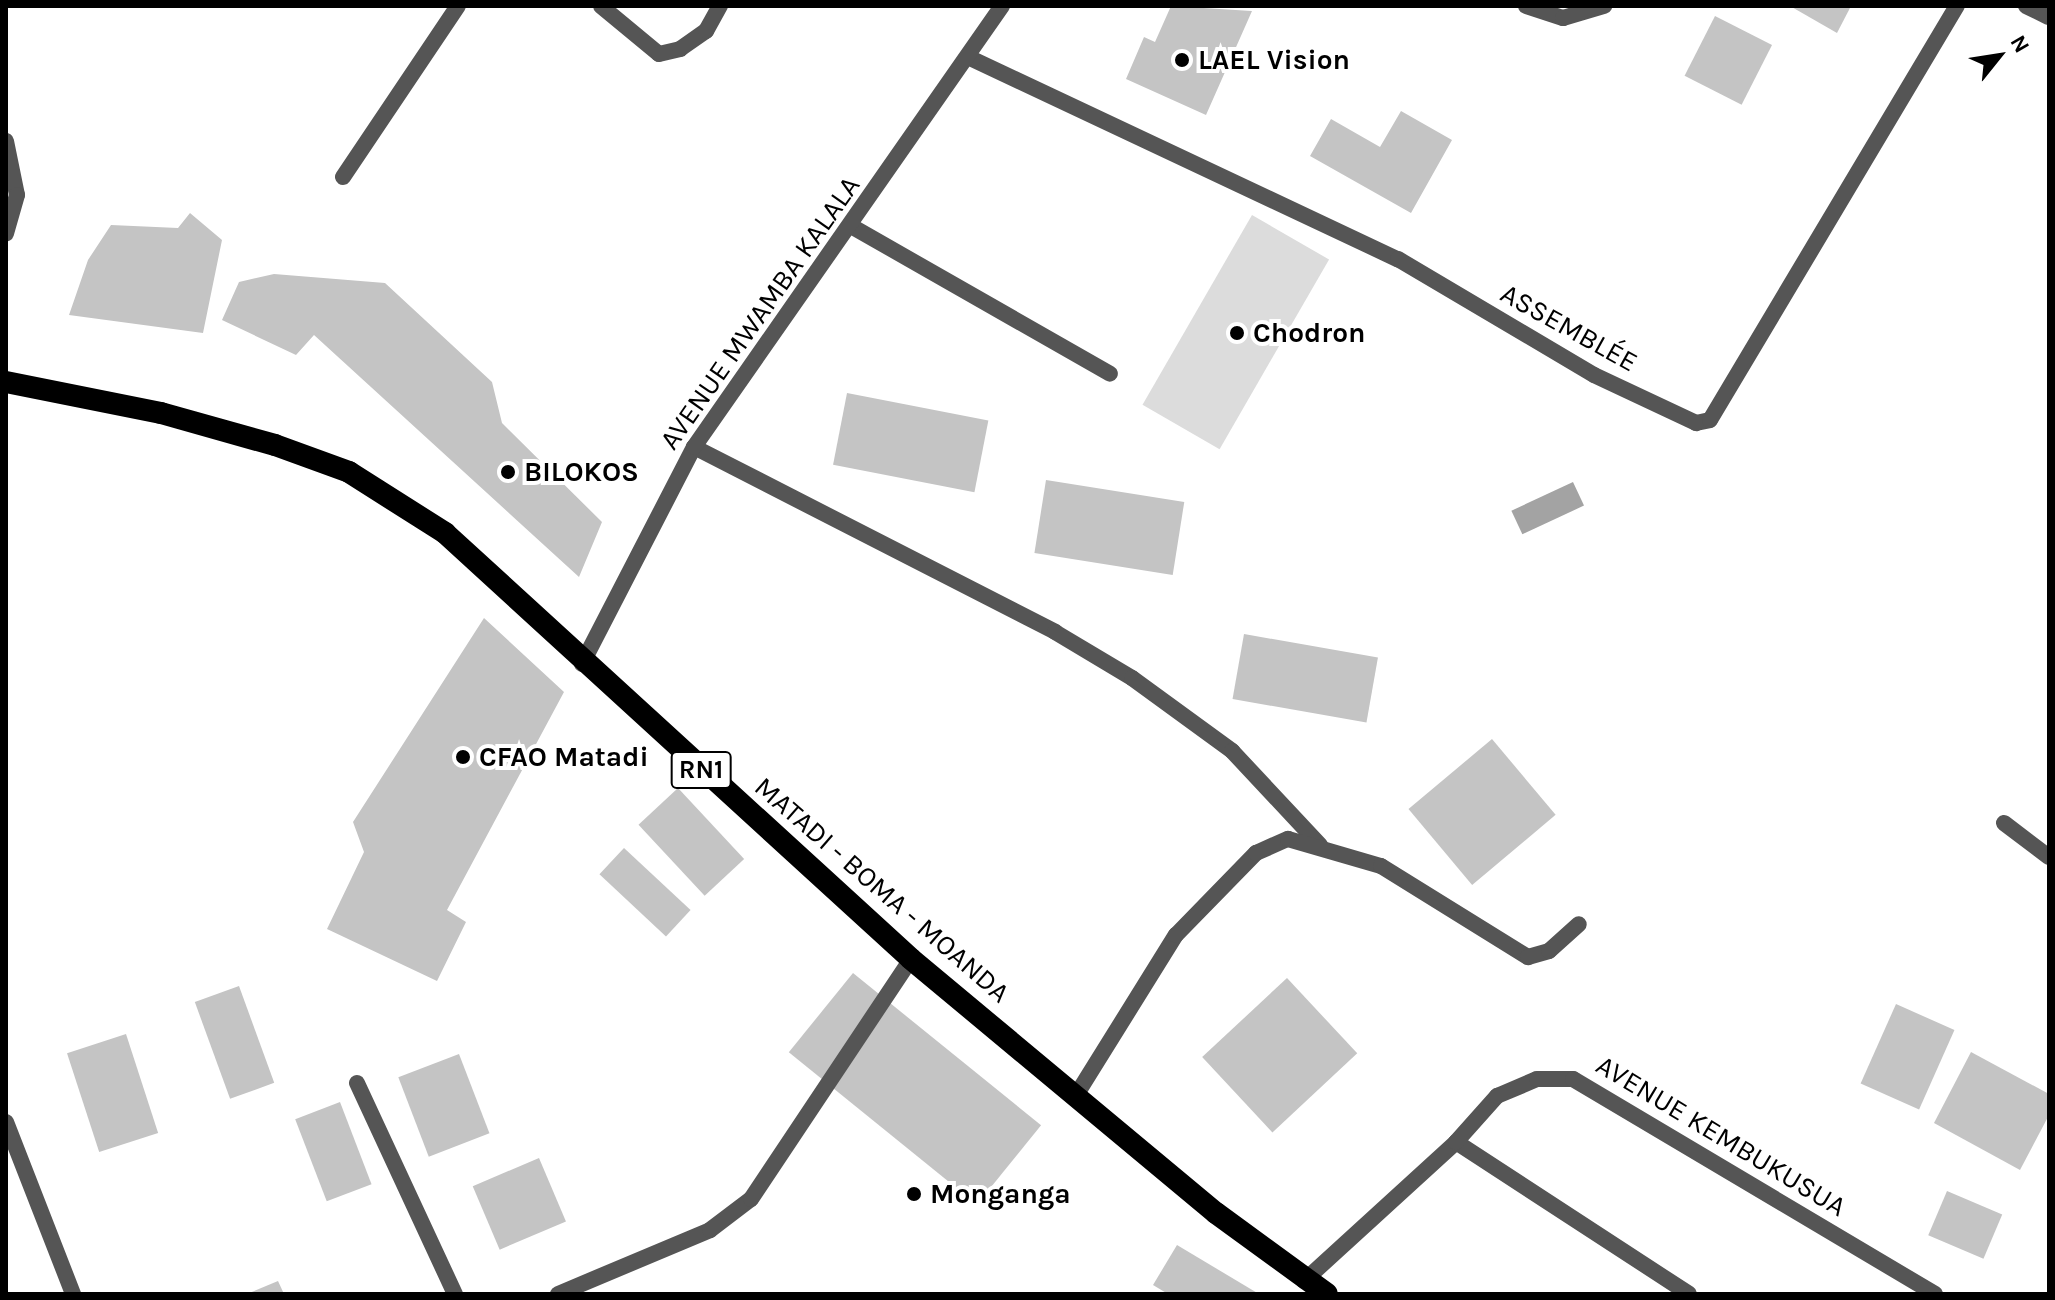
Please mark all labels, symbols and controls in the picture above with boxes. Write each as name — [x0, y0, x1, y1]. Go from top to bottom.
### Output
north arrow — [1959, 16, 2039, 96]
text: N — [2005, 31, 2035, 57]
place label: LAEL Vision — [1198, 43, 1350, 77]
marker: LAEL Vision — [1173, 51, 1191, 69]
street label: AVENUE MWAMBA KALALA — [653, 170, 867, 456]
street label: ASSEMBLÉE — [1495, 277, 1643, 379]
place label: Chodron — [1253, 316, 1366, 350]
marker: Chodron — [1228, 324, 1246, 342]
place label: BILOKOS — [524, 455, 639, 489]
marker: BILOKOS — [499, 463, 517, 481]
place label: CFAO Matadi — [479, 740, 649, 774]
marker: CFAO Matadi — [454, 748, 472, 766]
road number: RN1 — [669, 748, 733, 792]
street label: MATADI - BOMA - MOANDA — [748, 770, 1016, 1010]
street label: AVENUE KEMBUKUSUA — [1590, 1048, 1852, 1224]
place label: Monganga — [930, 1177, 1071, 1211]
marker: Monganga — [905, 1185, 923, 1203]

